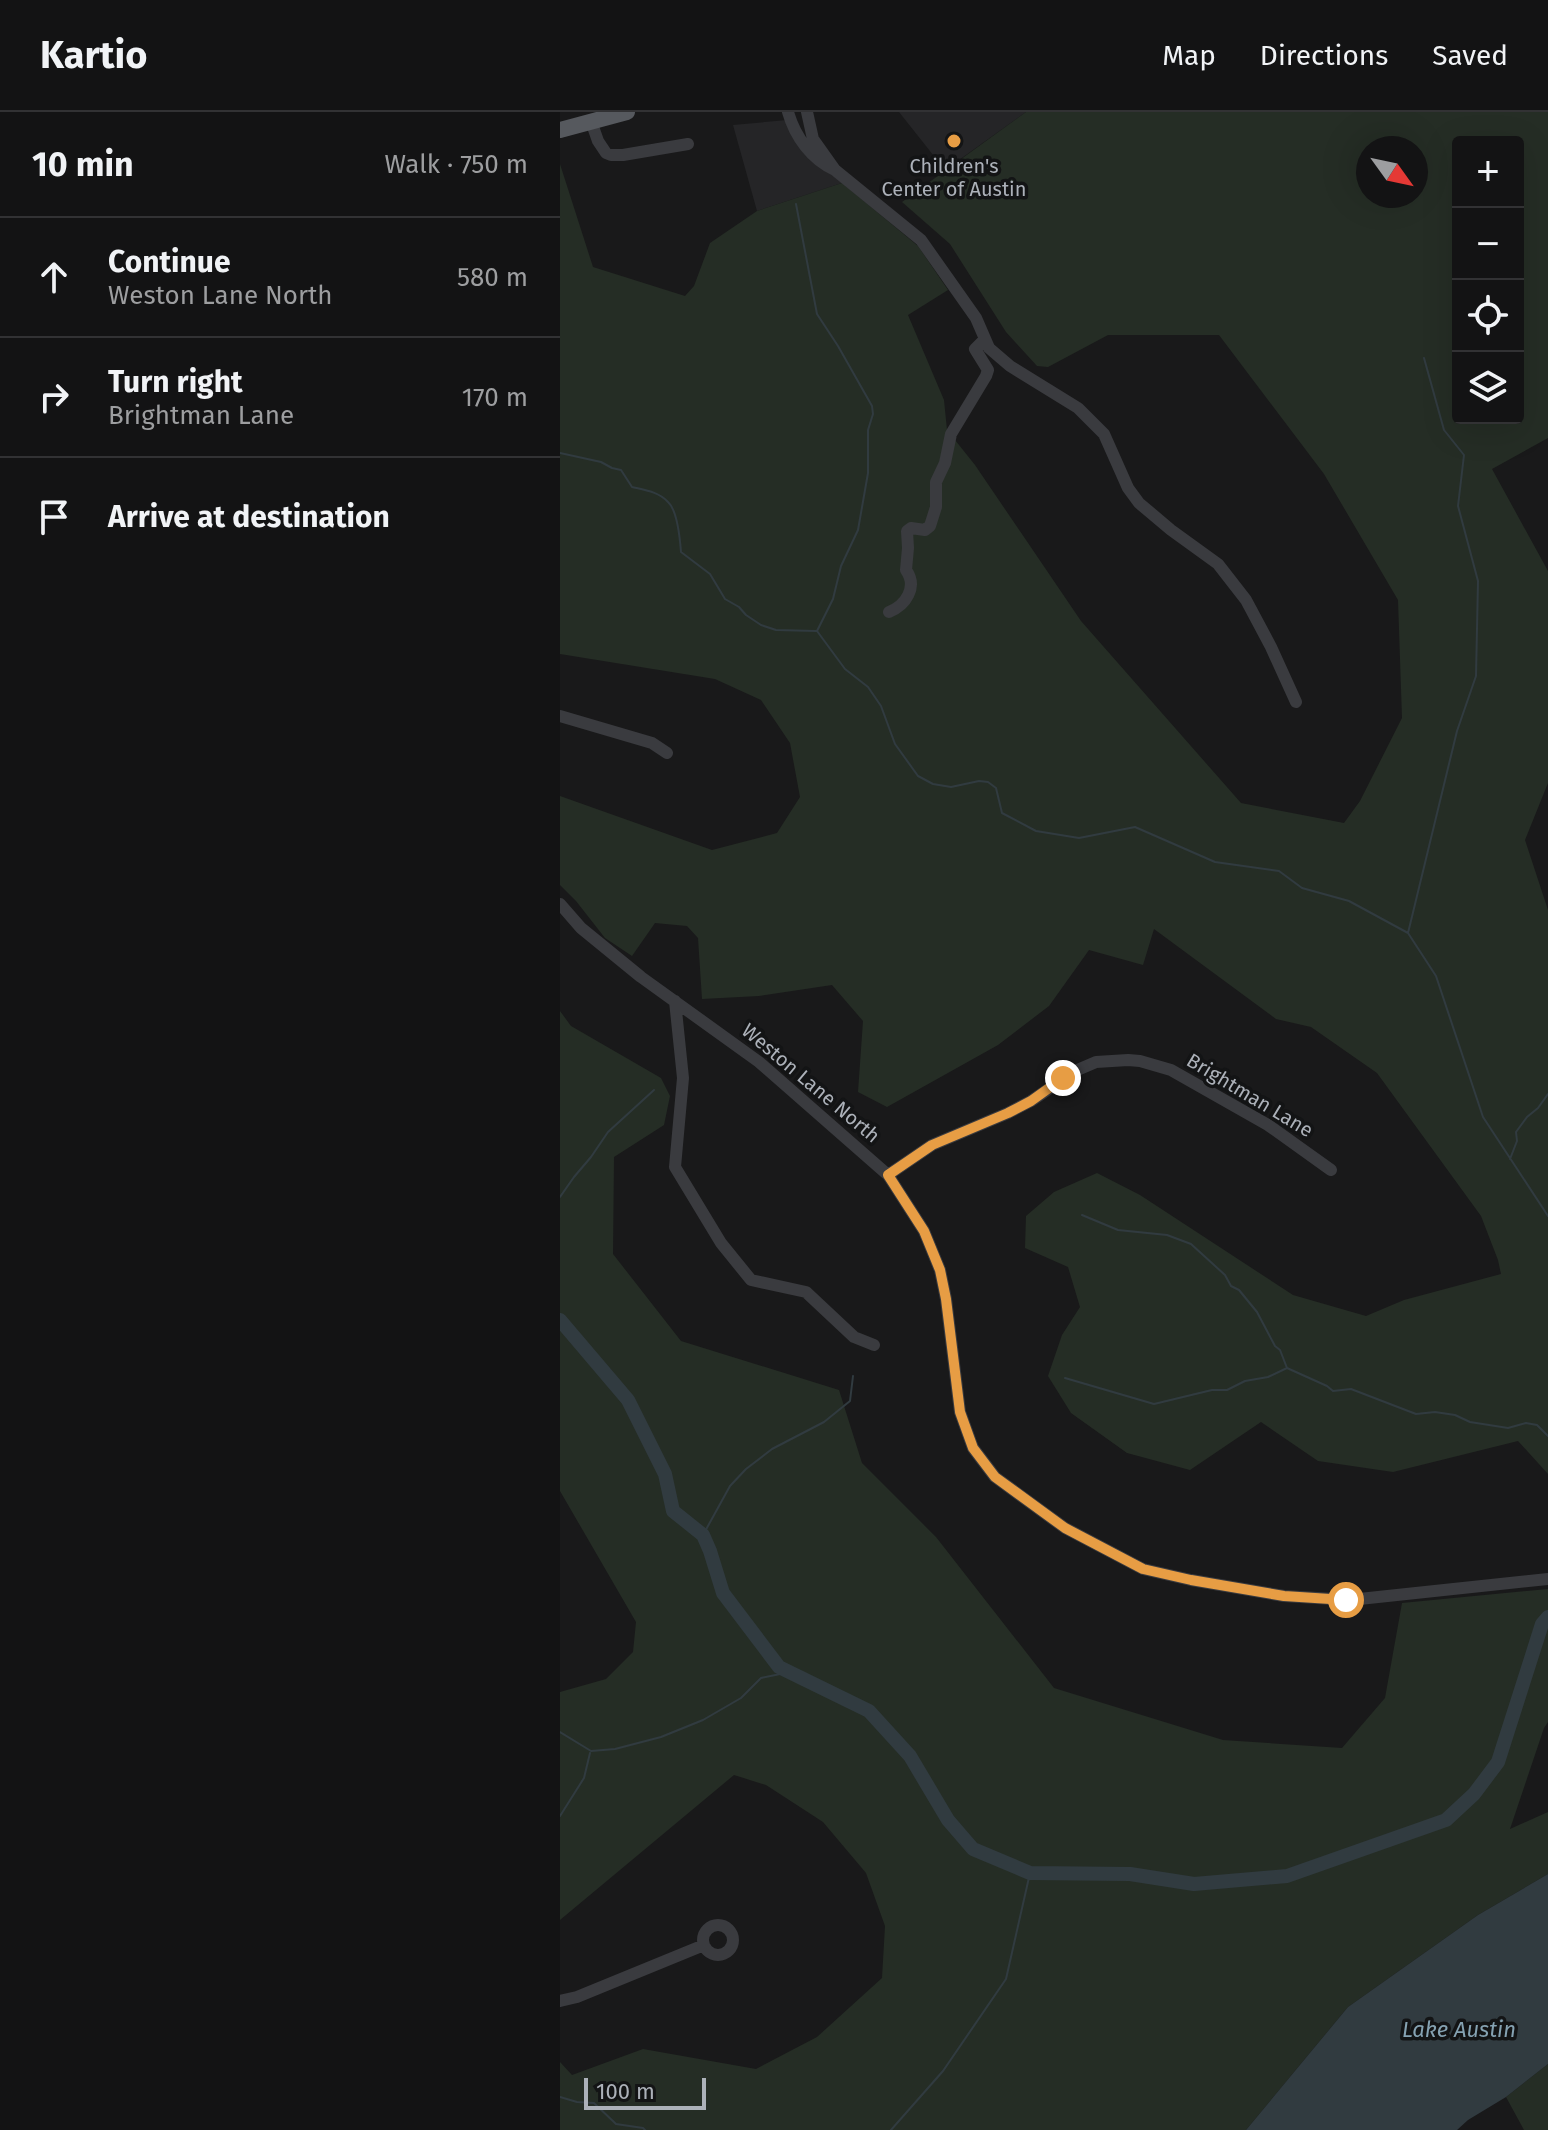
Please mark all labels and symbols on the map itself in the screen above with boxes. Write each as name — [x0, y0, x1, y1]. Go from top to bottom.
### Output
marker: Children's Center of Austin — [945, 132, 963, 150]
north arrow — [1356, 136, 1428, 208]
place label: Children's Center of Austin — [882, 154, 1026, 201]
street label: Weston Lane North — [737, 1018, 885, 1148]
street label: Brightman Lane — [1182, 1048, 1318, 1142]
route end — [1045, 1060, 1081, 1096]
route start — [1328, 1582, 1364, 1618]
water label: Lake Austin — [1402, 2016, 1516, 2043]
scale bar — [584, 2074, 706, 2110]

